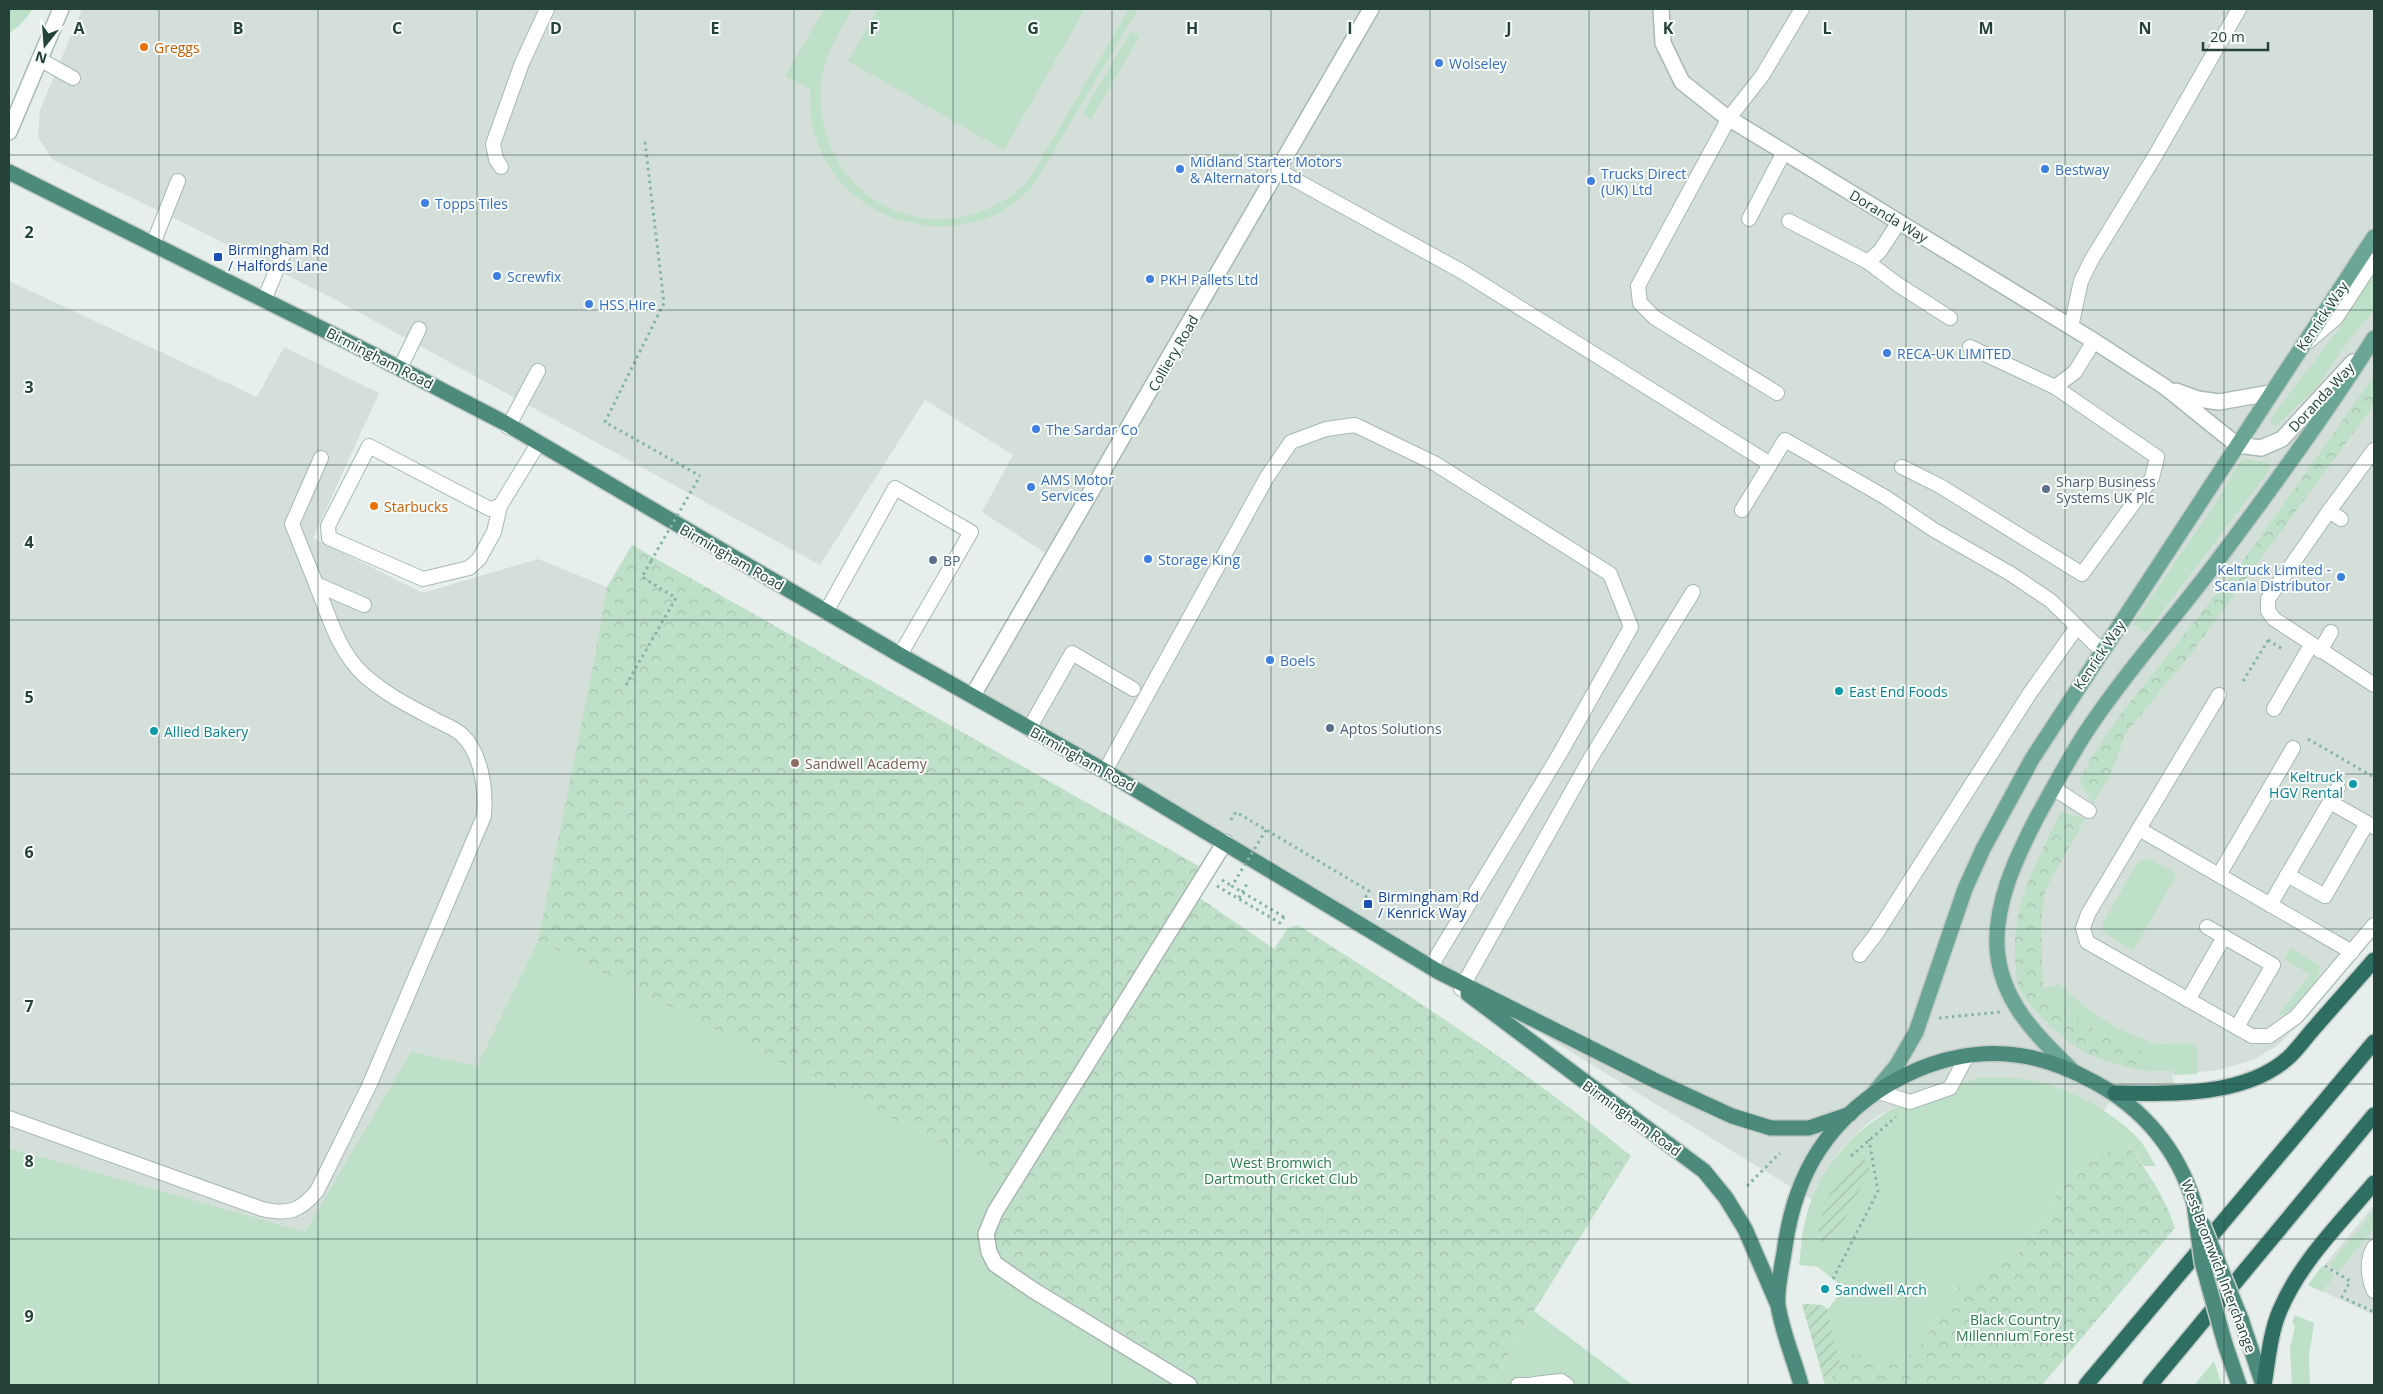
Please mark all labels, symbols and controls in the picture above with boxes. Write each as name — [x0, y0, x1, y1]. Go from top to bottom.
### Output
text: A — [73, 17, 85, 39]
text: B — [233, 17, 243, 39]
text: C — [392, 17, 402, 39]
text: D — [550, 17, 562, 39]
text: E — [711, 17, 720, 39]
text: F — [870, 17, 878, 39]
text: G — [1027, 17, 1039, 39]
text: H — [1186, 17, 1198, 39]
text: I — [1347, 17, 1353, 39]
text: J — [1504, 17, 1512, 39]
text: K — [1663, 17, 1674, 39]
text: L — [1822, 17, 1832, 39]
text: M — [1978, 17, 1994, 39]
text: N — [2138, 17, 2152, 39]
north arrow — [20, 20, 70, 70]
scale bar — [2203, 20, 2268, 52]
text: 20 m — [2210, 26, 2245, 46]
place label: Greggs — [154, 38, 200, 57]
marker: Greggs — [138, 41, 150, 53]
text: N — [33, 47, 49, 69]
place label: Wolseley — [1449, 54, 1508, 73]
marker: Wolseley — [1433, 57, 1445, 69]
place label: Midland Starter Motors & Alternators Ltd — [1190, 152, 1342, 187]
place label: Bestway — [2055, 160, 2110, 179]
marker: Midland Starter Motors & Alternators Ltd — [1174, 163, 1186, 175]
marker: Bestway — [2039, 163, 2051, 175]
place label: Trucks Direct (UK) Ltd — [1601, 164, 1686, 199]
marker: Trucks Direct (UK) Ltd — [1585, 175, 1597, 187]
street label: Doranda Way — [1846, 185, 1933, 247]
place label: Topps Tiles — [435, 194, 508, 213]
marker: Topps Tiles — [419, 197, 431, 209]
text: 2 — [24, 221, 34, 243]
place label: Birmingham Rd / Halfords Lane — [228, 240, 329, 275]
marker: Birmingham Rd / Halfords Lane — [212, 251, 224, 263]
place label: Screwfix — [507, 267, 562, 286]
marker: Screwfix — [491, 270, 503, 282]
place label: PKH Pallets Ltd — [1160, 270, 1258, 289]
marker: PKH Pallets Ltd — [1144, 273, 1156, 285]
street label: Kenrick Way — [2292, 277, 2353, 354]
place label: HSS Hire — [599, 295, 656, 314]
marker: HSS Hire — [583, 298, 595, 310]
street label: Colliery Road — [1143, 311, 1203, 395]
street label: Birmingham Road — [323, 323, 437, 393]
place label: RECA-UK LIMITED — [1897, 344, 2011, 363]
marker: RECA-UK LIMITED — [1881, 347, 1893, 359]
street label: Doranda Way — [2284, 357, 2359, 436]
text: 3 — [24, 376, 34, 398]
place label: The Sardar Co — [1046, 420, 1138, 439]
marker: The Sardar Co — [1030, 423, 1042, 435]
place label: AMS Motor Services — [1041, 470, 1114, 505]
place label: Sharp Business Systems UK Plc — [2056, 472, 2156, 507]
marker: AMS Motor Services — [1025, 481, 1037, 493]
marker: Sharp Business Systems UK Plc — [2040, 483, 2052, 495]
place label: Starbucks — [384, 497, 448, 516]
marker: Starbucks — [368, 500, 380, 512]
street label: Birmingham Road — [676, 519, 788, 595]
text: 4 — [24, 531, 34, 553]
place label: Storage King — [1158, 550, 1240, 569]
place label: BP — [943, 551, 960, 570]
marker: Storage King — [1142, 553, 1154, 565]
marker: BP — [927, 554, 939, 566]
place label: Keltruck Limited - Scania Distributor — [2214, 560, 2331, 595]
marker: Keltruck Limited - Scania Distributor — [2335, 571, 2347, 583]
street label: Kenrick Way — [2069, 616, 2130, 693]
place label: Boels — [1280, 651, 1316, 670]
marker: Boels — [1264, 654, 1276, 666]
place label: East End Foods — [1849, 682, 1948, 701]
marker: East End Foods — [1833, 685, 1845, 697]
text: 5 — [24, 686, 34, 708]
place label: Aptos Solutions — [1340, 719, 1442, 738]
place label: Allied Bakery — [164, 722, 249, 741]
street label: Birmingham Road — [1027, 722, 1139, 796]
marker: Aptos Solutions — [1324, 722, 1336, 734]
marker: Allied Bakery — [148, 725, 160, 737]
place label: Sandwell Academy — [805, 754, 928, 773]
marker: Sandwell Academy — [789, 757, 801, 769]
place label: Keltruck HGV Rental — [2269, 767, 2344, 802]
marker: Keltruck HGV Rental — [2347, 778, 2359, 790]
text: 6 — [24, 841, 34, 863]
place label: Birmingham Rd / Kenrick Way — [1378, 887, 1479, 922]
marker: Birmingham Rd / Kenrick Way — [1362, 898, 1374, 910]
text: 7 — [24, 995, 34, 1017]
street label: Birmingham Road — [1579, 1076, 1685, 1160]
text: 8 — [24, 1150, 34, 1172]
park label: West Bromwich Dartmouth Cricket Club — [1204, 1153, 1358, 1188]
street label: West Bromwich Interchange — [2177, 1177, 2261, 1355]
place label: Sandwell Arch — [1835, 1280, 1927, 1299]
marker: Sandwell Arch — [1819, 1283, 1831, 1295]
text: 9 — [24, 1305, 34, 1327]
park label: Black Country Millennium Forest — [1956, 1310, 2074, 1345]

